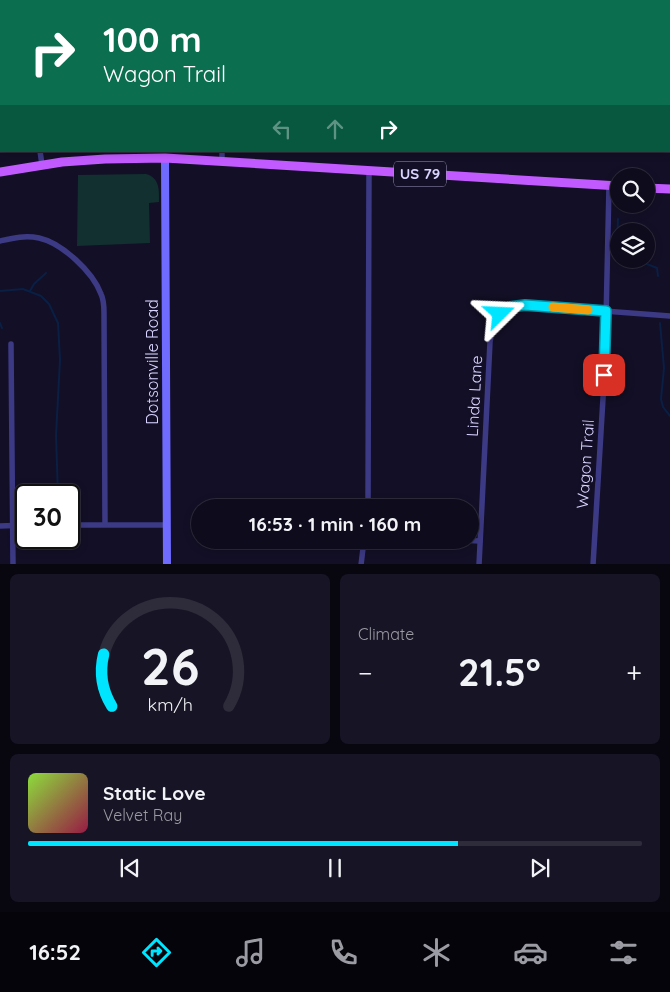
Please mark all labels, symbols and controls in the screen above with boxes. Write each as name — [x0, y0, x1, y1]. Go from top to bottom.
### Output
text: 100 m — [103, 17, 202, 61]
icon: right — [20, 20, 85, 85]
text: Wagon Trail — [103, 60, 226, 88]
icon: left — [268, 115, 296, 143]
icon: ahead — [321, 115, 349, 143]
icon: right — [374, 115, 402, 143]
road number: US 79 — [394, 162, 446, 186]
map controls — [610, 168, 655, 268]
button: search — [610, 168, 655, 213]
button: layers — [610, 223, 655, 268]
position arrow — [473, 287, 525, 339]
street label: Dotsonville Road — [142, 299, 162, 425]
pin — [583, 354, 625, 396]
street label: Linda Lane — [462, 355, 486, 437]
icon: arrive — [590, 361, 618, 389]
street label: Wagon Trail — [572, 419, 598, 509]
speed limit sign: 30 — [15, 484, 80, 549]
text: 16:53 · 1 min · 160 m — [249, 512, 421, 536]
text: Climate — [358, 624, 414, 644]
text: 26 — [141, 633, 199, 698]
text: 21.5° — [458, 648, 541, 696]
text: − — [358, 655, 373, 690]
text: + — [626, 655, 642, 690]
text: km/h — [147, 693, 193, 715]
text: Static Love — [103, 781, 206, 805]
text: Velvet Ray — [103, 805, 182, 825]
icon: previous — [116, 854, 144, 882]
icon: pause — [321, 854, 349, 882]
icon: next — [526, 854, 554, 882]
icon: directions — [139, 935, 174, 970]
icon: music — [233, 935, 268, 970]
icon: phone — [326, 935, 361, 970]
icon: climate — [419, 935, 454, 970]
icon: car — [513, 935, 548, 970]
icon: filters — [606, 935, 641, 970]
text: 16:52 — [29, 938, 81, 966]

